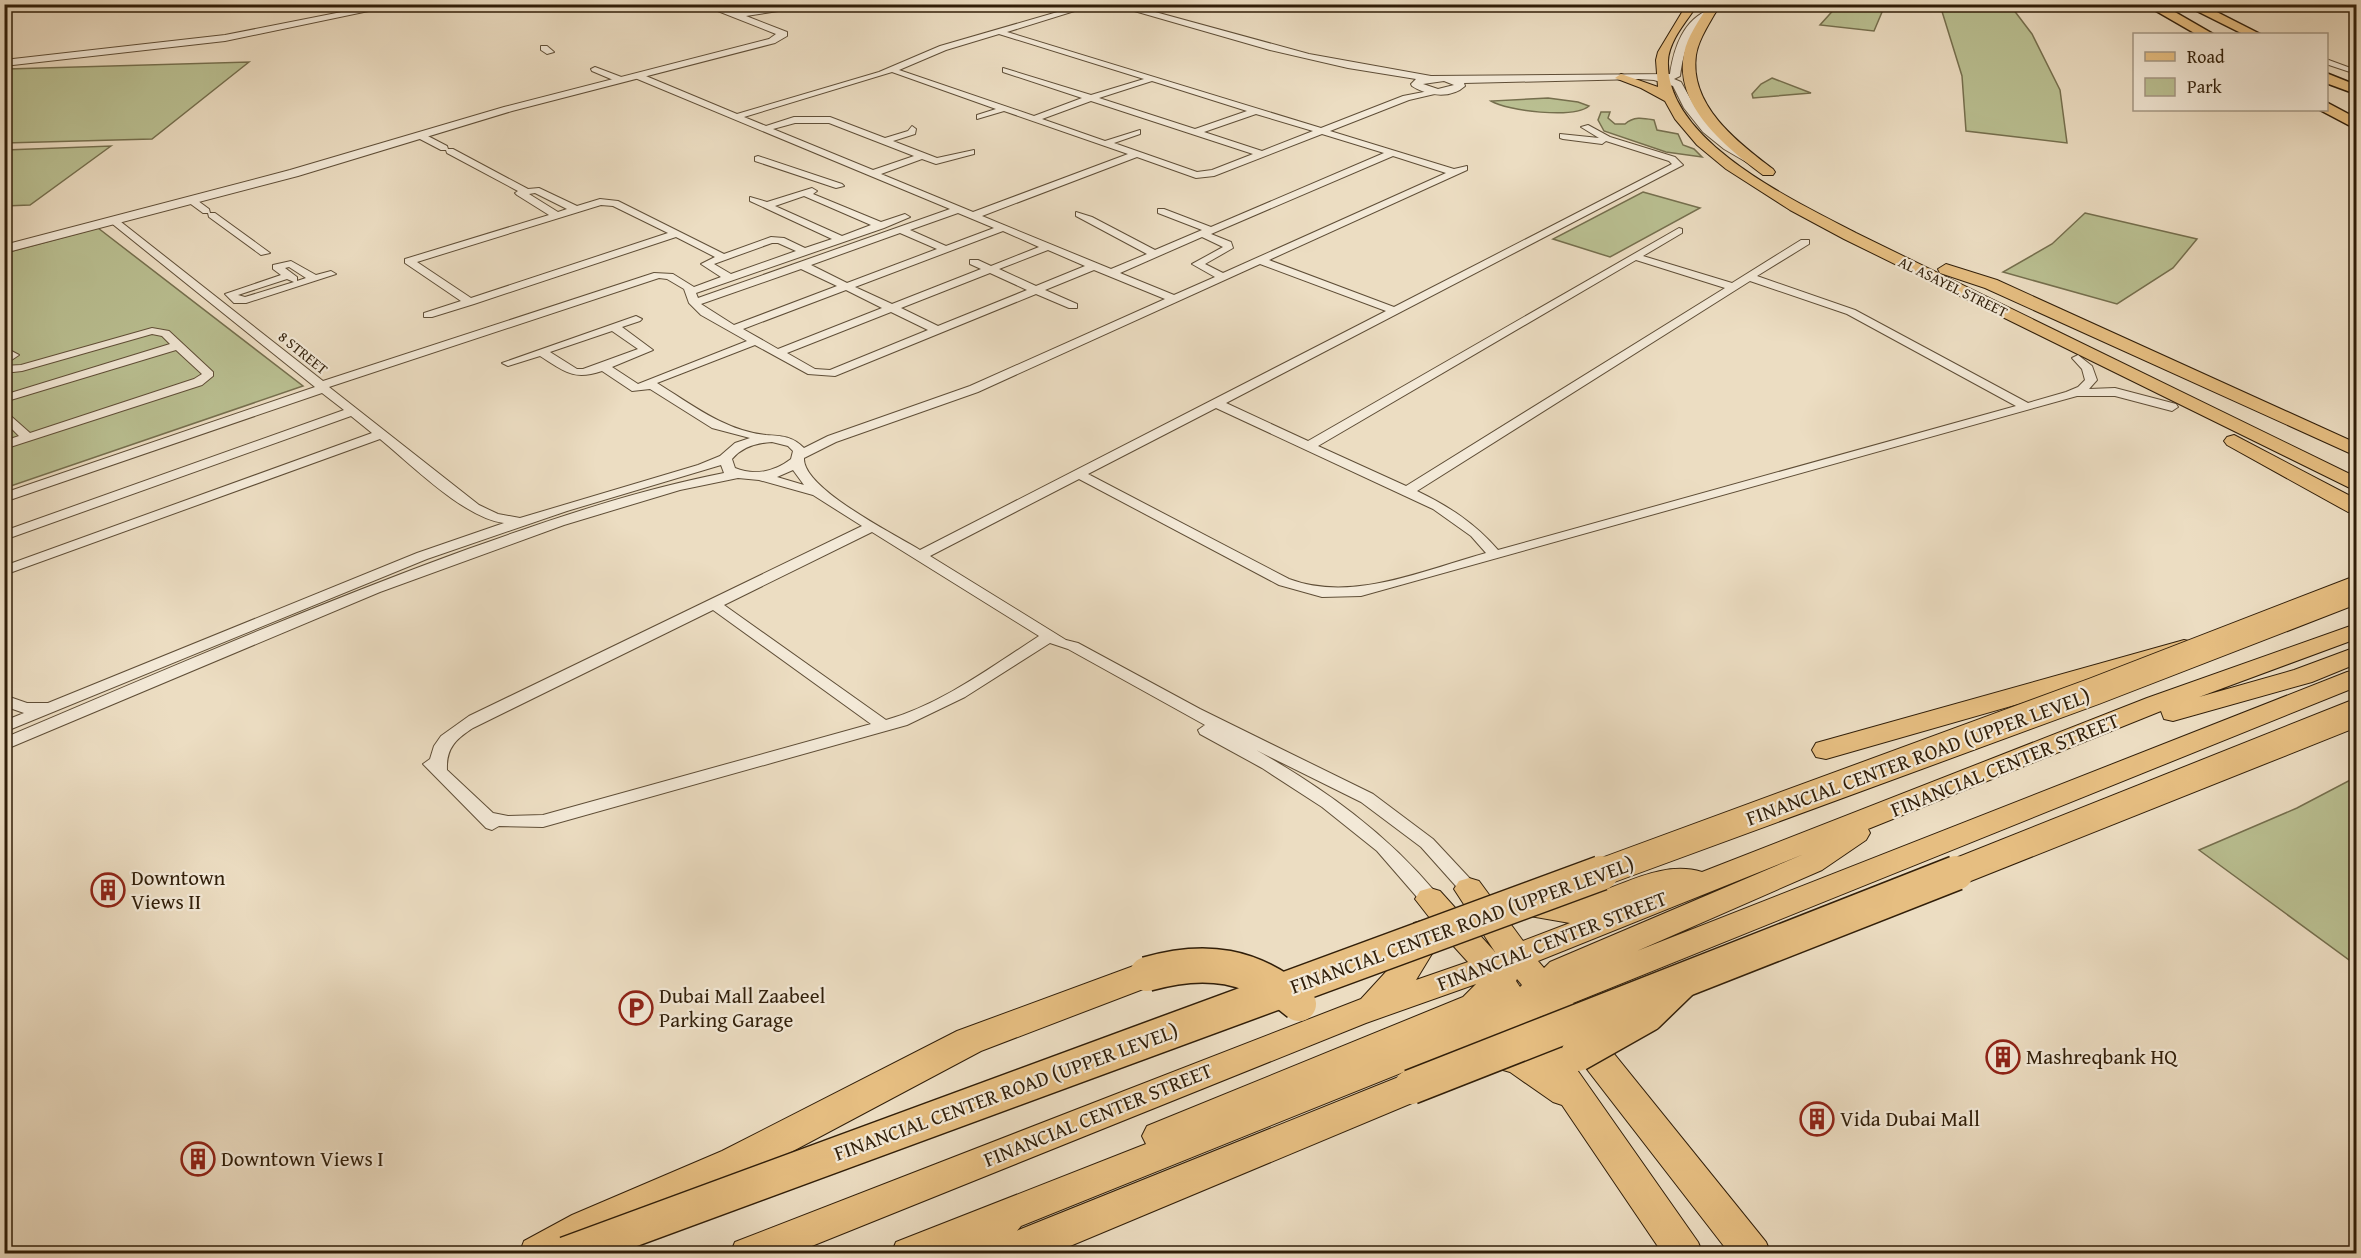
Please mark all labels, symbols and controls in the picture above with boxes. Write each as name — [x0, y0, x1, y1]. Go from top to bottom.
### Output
legend — [2133, 33, 2328, 111]
text: Road — [2187, 43, 2225, 70]
text: Park — [2187, 73, 2223, 100]
street label: AL ASAYEL STREET — [1895, 251, 2012, 322]
street label: 8 STREET — [274, 326, 333, 380]
street label: FINANCIAL CENTER ROAD (UPPER LEVEL) — [1741, 680, 2094, 833]
street label: FINANCIAL CENTER STREET — [1886, 704, 2124, 825]
street label: FINANCIAL CENTER ROAD (UPPER LEVEL) — [1285, 848, 1638, 1001]
place label: Downtown Views II — [131, 862, 226, 917]
building icon: Downtown Views II — [90, 872, 126, 908]
street label: FINANCIAL CENTER STREET — [1432, 882, 1672, 999]
place label: Dubai Mall Zaabeel Parking Garage — [659, 980, 826, 1035]
parking icon: Dubai Mall Zaabeel Parking Garage — [618, 990, 654, 1026]
street label: FINANCIAL CENTER ROAD (UPPER LEVEL) — [829, 1015, 1182, 1168]
building icon: Mashreqbank HQ — [1985, 1039, 2021, 1075]
place label: Mashreqbank HQ — [2026, 1041, 2178, 1072]
street label: FINANCIAL CENTER STREET — [979, 1054, 1217, 1175]
building icon: Vida Dubai Mall — [1799, 1101, 1835, 1137]
place label: Vida Dubai Mall — [1840, 1103, 1980, 1134]
building icon: Downtown Views I — [180, 1141, 216, 1177]
place label: Downtown Views I — [221, 1143, 384, 1174]

